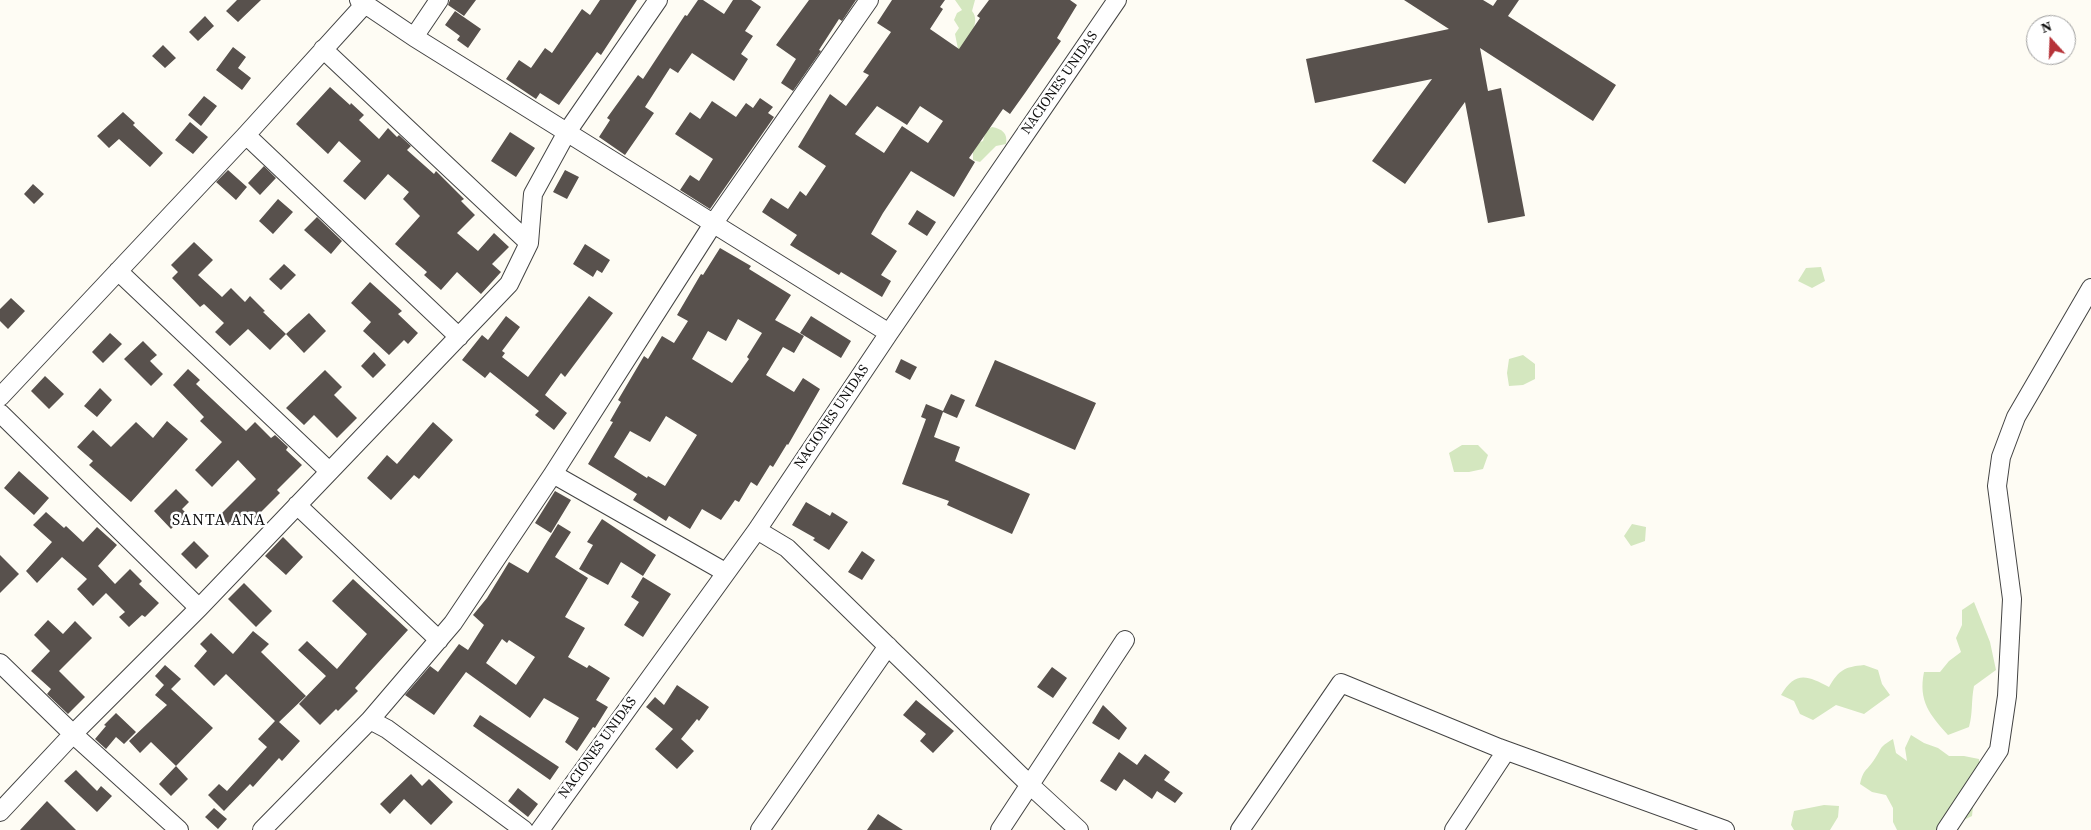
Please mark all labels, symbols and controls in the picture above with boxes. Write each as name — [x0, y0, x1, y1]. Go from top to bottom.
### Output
north arrow — [2026, 15, 2076, 65]
text: N — [2038, 16, 2054, 38]
street label: NACIONES UNIDAS — [1018, 28, 1102, 138]
street label: NACIONES UNIDAS — [791, 362, 873, 472]
district label: SANTA ANA — [171, 511, 267, 531]
street label: NACIONES UNIDAS — [555, 694, 641, 802]

